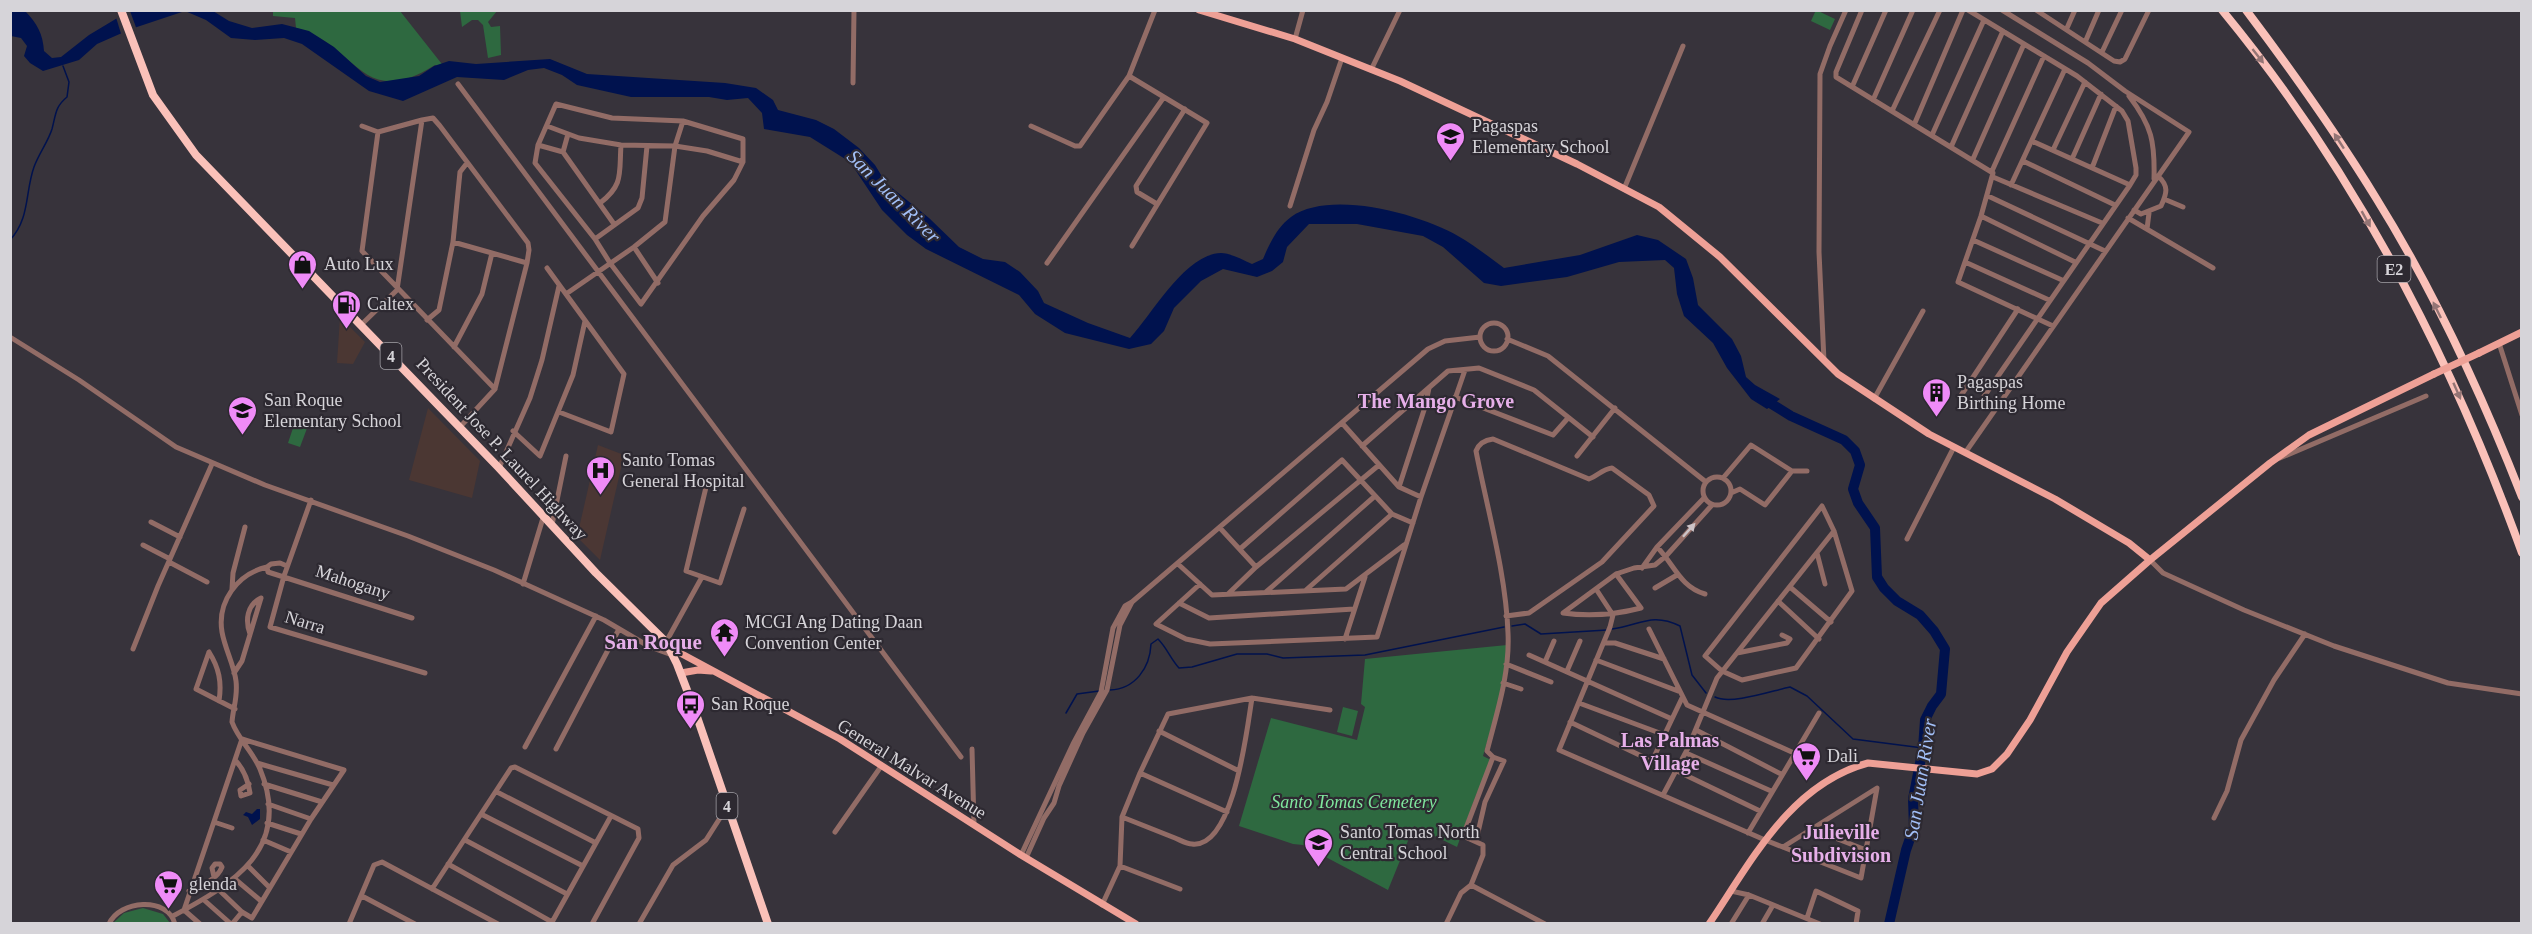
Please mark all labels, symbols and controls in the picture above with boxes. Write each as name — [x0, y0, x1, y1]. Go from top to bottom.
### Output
one-way arrow — [2252, 49, 2264, 64]
place label: Pagaspas Elementary School — [1472, 116, 1609, 157]
school or university icon: Pagaspas Elementary School — [1435, 120, 1467, 162]
one-way arrow — [2334, 133, 2345, 149]
water label: San Juan River — [843, 145, 945, 247]
one-way arrow — [2361, 211, 2371, 228]
shop icon: Auto Lux — [287, 248, 319, 290]
place label: Auto Lux — [324, 254, 394, 274]
road number: E2 — [2378, 256, 2410, 282]
fuel station icon: Caltex — [330, 288, 362, 330]
place label: Caltex — [367, 294, 414, 314]
one-way arrow — [2432, 301, 2442, 318]
road number: 4 — [380, 343, 402, 369]
street label: President Jose P. Laurel Highway — [412, 354, 592, 544]
place label: Pagaspas Birthing Home — [1957, 372, 2066, 413]
building icon: Pagaspas Birthing Home — [1920, 376, 1952, 418]
one-way arrow — [2452, 383, 2462, 401]
place label: San Roque Elementary School — [264, 390, 401, 431]
district label: The Mango Grove — [1358, 390, 1514, 413]
school or university icon: San Roque Elementary School — [227, 394, 259, 436]
place label: Santo Tomas General Hospital — [622, 450, 744, 491]
hospital icon: Santo Tomas General Hospital — [585, 454, 617, 496]
one-way arrow — [1682, 523, 1696, 538]
street label: Mahogany — [313, 561, 393, 603]
street label: Narra — [282, 606, 328, 638]
place label: MCGI Ang Dating Daan Convention Center — [745, 612, 922, 653]
temple icon: MCGI Ang Dating Daan Convention Center — [708, 616, 740, 658]
district label: San Roque — [604, 630, 702, 654]
bus stop icon: San Roque — [674, 688, 706, 730]
place label: San Roque — [711, 694, 790, 714]
street label: General Malvar Avenue — [834, 715, 990, 823]
water label: San Juan River — [1900, 717, 1940, 841]
district label: Las Palmas Village — [1621, 729, 1719, 775]
supermarket icon: Dali — [1790, 740, 1822, 782]
place label: Dali — [1827, 746, 1858, 766]
park label: Santo Tomas Cemetery — [1271, 792, 1437, 812]
road number: 4 — [716, 793, 738, 819]
district label: Julieville Subdivision — [1791, 821, 1891, 866]
place label: Santo Tomas North Central School — [1340, 822, 1479, 863]
school or university icon: Santo Tomas North Central School — [1303, 826, 1335, 868]
supermarket icon: glenda — [152, 868, 184, 910]
place label: glenda — [189, 874, 237, 894]

